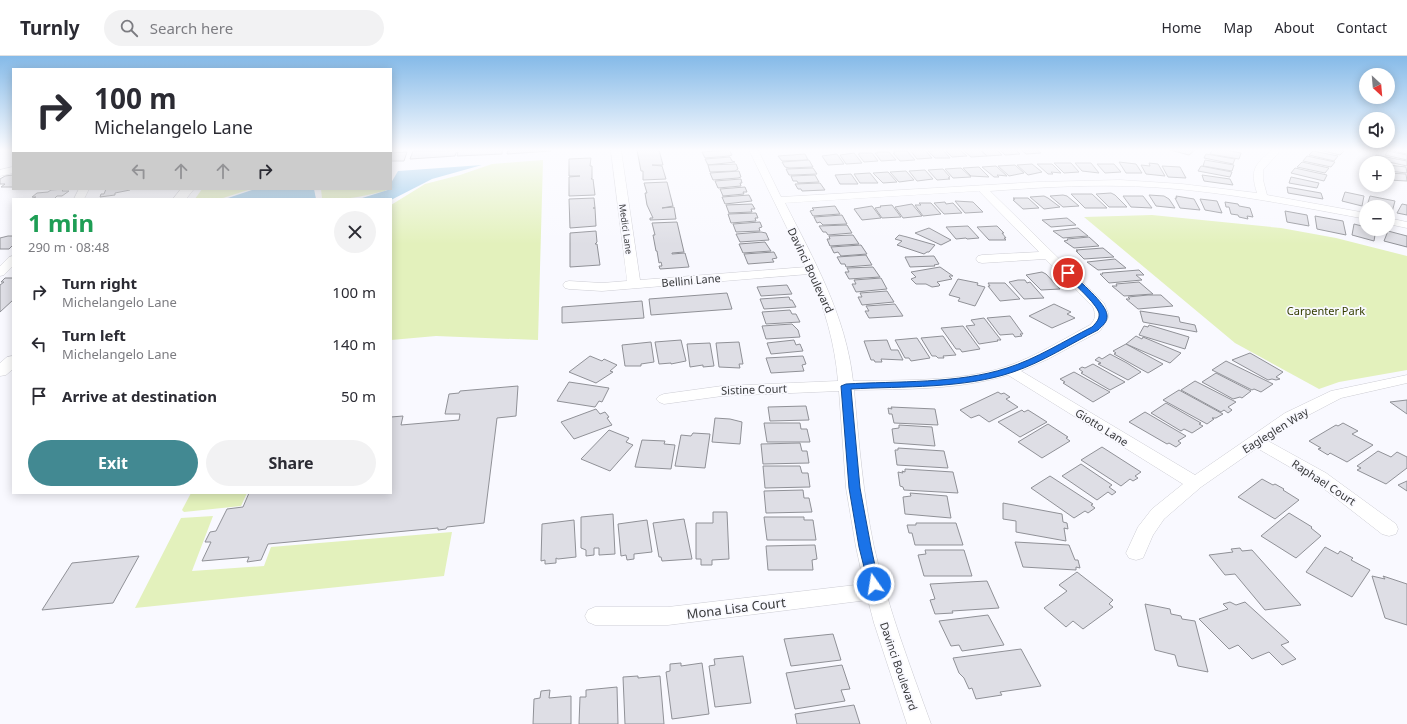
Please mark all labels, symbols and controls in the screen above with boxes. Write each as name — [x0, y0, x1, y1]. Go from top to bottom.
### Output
search box — [104, 10, 384, 46]
text: Turnly — [20, 15, 80, 41]
icon: search — [118, 17, 140, 39]
text: Search here — [150, 18, 233, 38]
text: Home — [1162, 18, 1201, 37]
text: Map — [1223, 18, 1253, 37]
text: About — [1275, 18, 1314, 37]
text: Contact — [1336, 18, 1387, 37]
north arrow — [1359, 68, 1395, 104]
map controls — [1359, 68, 1395, 236]
text: 100 m — [94, 79, 177, 117]
icon: right — [28, 84, 80, 136]
button: sound — [1359, 112, 1395, 148]
text: Michelangelo Lane — [94, 115, 253, 139]
button: + — [1359, 156, 1395, 192]
icon: left — [128, 160, 150, 182]
icon: ahead — [170, 160, 192, 182]
icon: ahead — [212, 160, 234, 182]
icon: right — [254, 160, 276, 182]
button: − — [1359, 200, 1395, 236]
street label: Medici Lane — [616, 203, 636, 255]
text: 1 min — [28, 206, 94, 239]
button: close — [334, 211, 376, 253]
street label: Davinci Boulevard — [785, 225, 837, 315]
text: 290 m · 08:48 — [28, 238, 109, 256]
pin — [1051, 256, 1085, 290]
icon: arrive — [1057, 262, 1079, 284]
street label: Bellini Lane — [661, 270, 721, 290]
text: Turn right — [62, 273, 137, 293]
icon: right — [28, 281, 50, 303]
text: 100 m — [332, 282, 376, 302]
text: Michelangelo Lane — [62, 293, 177, 311]
park label: Carpenter Park — [1287, 303, 1365, 318]
text: Turn left — [62, 325, 126, 345]
icon: left — [28, 333, 50, 355]
text: 140 m — [332, 334, 376, 354]
text: Michelangelo Lane — [62, 345, 177, 363]
street label: Sistine Court — [721, 380, 787, 398]
icon: arrive — [28, 385, 50, 407]
text: Arrive at destination — [62, 386, 217, 406]
text: 50 m — [341, 386, 376, 406]
street label: Eagleglen Way — [1239, 403, 1311, 456]
street label: Giotto Lane — [1073, 405, 1131, 449]
button: Exit — [28, 440, 198, 486]
button: Share — [206, 440, 376, 486]
street label: Raphael Court — [1289, 456, 1359, 508]
position arrow — [853, 563, 895, 605]
street label: Mona Lisa Court — [685, 593, 787, 623]
street label: Davinci Boulevard — [877, 620, 921, 712]

